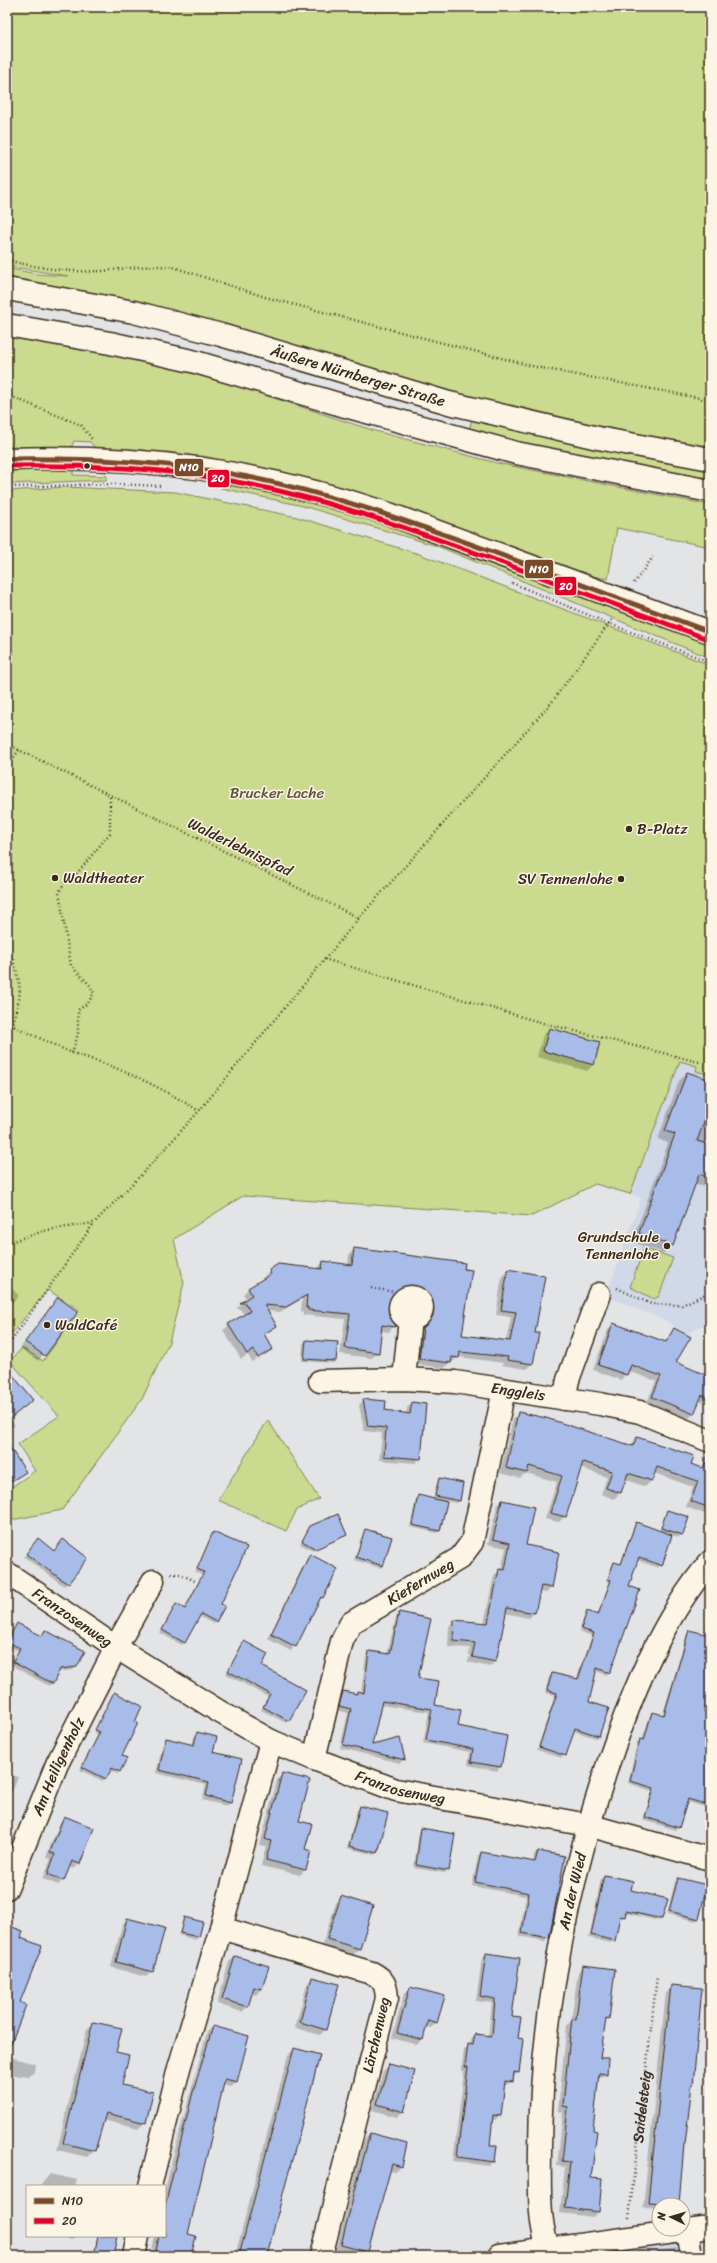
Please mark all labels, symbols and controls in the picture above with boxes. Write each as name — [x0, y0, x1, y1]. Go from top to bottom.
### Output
street label: Äußere Nürnberger Straße — [266, 337, 449, 414]
line badge: N10 — [174, 458, 204, 477]
text: N10 — [178, 458, 199, 477]
unlabelled marker — [82, 461, 92, 471]
line badge: 20 — [207, 469, 230, 488]
text: 20 — [210, 469, 225, 488]
line badge: N10 — [524, 559, 554, 579]
text: N10 — [528, 560, 549, 579]
line badge: 20 — [554, 576, 577, 596]
text: 20 — [558, 577, 573, 596]
park label: Brucker Lache — [230, 780, 324, 806]
street label: Walderlebnispfad — [183, 810, 298, 884]
place label: B-Platz — [637, 816, 689, 842]
marker: B-Platz — [624, 824, 634, 834]
place label: Waldtheater — [63, 865, 145, 891]
place label: SV Tennenlohe — [518, 866, 613, 892]
marker: Waldtheater — [50, 873, 60, 883]
marker: SV Tennenlohe — [616, 874, 626, 884]
place label: Grundschule Tennenlohe — [578, 1224, 659, 1267]
marker: Grundschule Tennenlohe — [662, 1241, 672, 1251]
place label: WaldCafé — [55, 1312, 118, 1338]
marker: WaldCafé — [42, 1320, 52, 1330]
street label: Enggleis — [489, 1375, 547, 1409]
street label: Kiefernweg — [381, 1551, 459, 1612]
street label: Franzosenweg — [27, 1581, 118, 1655]
street label: Am Heiligenholz — [24, 1711, 92, 1821]
street label: Franzosenweg — [351, 1763, 448, 1812]
street label: An der Wied — [551, 1849, 594, 1933]
street label: Lärchenweg — [355, 1994, 397, 2076]
street label: Saidelsteig — [625, 2069, 659, 2144]
legend — [26, 2185, 166, 2237]
text: N10 — [62, 2190, 83, 2212]
north arrow — [651, 2197, 691, 2237]
text: 20 — [62, 2210, 77, 2232]
text: N — [652, 2211, 671, 2222]

